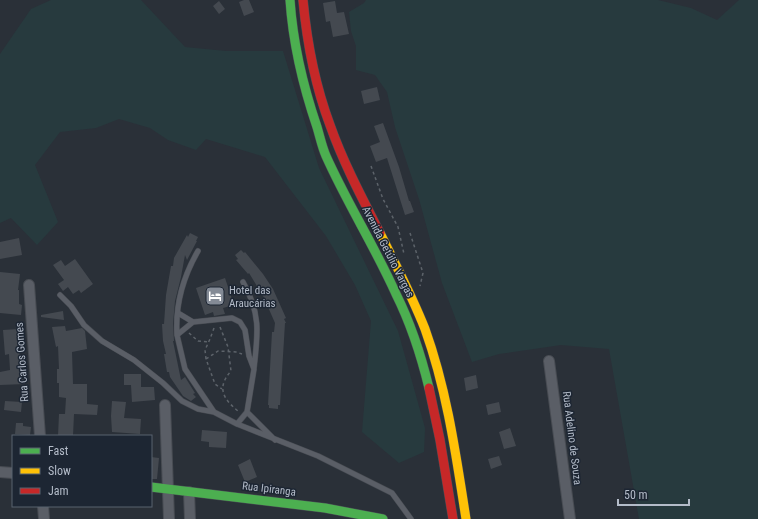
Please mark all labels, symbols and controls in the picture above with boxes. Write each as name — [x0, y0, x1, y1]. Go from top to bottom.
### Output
street label: Avenida Getúlio Vargas — [359, 204, 417, 300]
place label: Hotel das Araucárias — [229, 284, 276, 310]
hotel icon: Hotel das Araucárias — [204, 285, 226, 307]
street label: Rua Carlos Gomes — [13, 322, 31, 402]
street label: Rua Adelino de Souza — [560, 391, 584, 485]
legend — [12, 435, 152, 507]
text: Fast — [48, 444, 69, 458]
text: Slow — [48, 464, 71, 478]
street label: Rua Ipiranga — [241, 479, 297, 499]
scale bar — [618, 481, 689, 507]
text: Jam — [48, 484, 69, 498]
text: 50 m — [624, 488, 648, 502]

